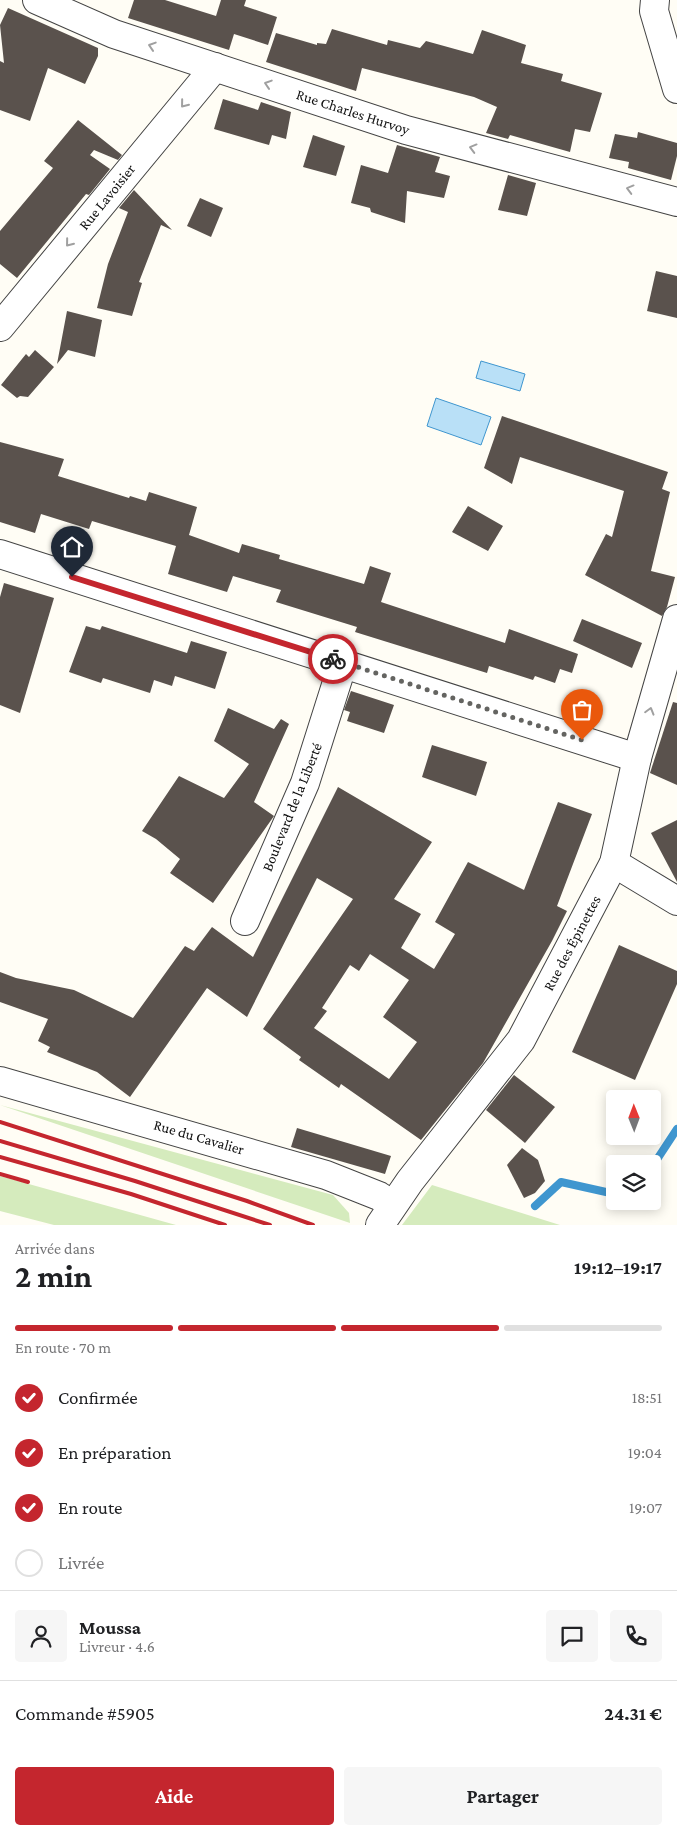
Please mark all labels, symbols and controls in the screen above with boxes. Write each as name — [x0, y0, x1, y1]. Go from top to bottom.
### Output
one-way arrow — [148, 42, 157, 52]
one-way arrow — [264, 80, 272, 90]
street label: Rue Charles Hurvoy — [294, 86, 412, 139]
one-way arrow — [181, 98, 189, 107]
one-way arrow — [468, 143, 477, 154]
street label: Rue Lavoisier — [76, 160, 139, 233]
one-way arrow — [626, 185, 634, 195]
one-way arrow — [67, 237, 75, 246]
pin — [51, 526, 93, 577]
icon: home — [58, 533, 86, 561]
courier — [308, 634, 358, 684]
icon: bike — [319, 645, 347, 673]
pin — [561, 689, 603, 740]
icon: bag — [568, 696, 596, 724]
one-way arrow — [645, 707, 655, 715]
street label: Boulevard de la Liberté — [259, 740, 325, 874]
street label: Rue des Épinettes — [540, 893, 605, 994]
north arrow — [606, 1090, 661, 1145]
map controls — [606, 1090, 661, 1210]
street label: Rue du Cavalier — [152, 1116, 247, 1158]
button: layers — [606, 1155, 661, 1210]
text: Arrivée dans — [15, 1240, 95, 1257]
text: 19:12–19:17 — [574, 1257, 662, 1278]
text: 2 min — [15, 1258, 92, 1294]
text: En route · 70 m — [15, 1339, 111, 1356]
icon: check — [15, 1384, 43, 1412]
text: Confirmée — [58, 1387, 138, 1408]
text: 18:51 — [632, 1389, 662, 1406]
icon: check — [15, 1439, 43, 1467]
text: En préparation — [58, 1442, 172, 1463]
text: 19:04 — [628, 1444, 662, 1461]
icon: check — [15, 1494, 43, 1522]
text: En route — [58, 1497, 122, 1518]
text: 19:07 — [629, 1499, 662, 1516]
text: Livrée — [58, 1552, 104, 1573]
button: person — [15, 1610, 67, 1662]
button: chat — [546, 1610, 598, 1662]
button: phone — [610, 1610, 662, 1662]
text: Moussa — [79, 1617, 141, 1638]
text: Livreur · 4.6 — [79, 1638, 155, 1655]
text: Commande #5905 — [15, 1703, 155, 1724]
text: 24.31 € — [604, 1703, 662, 1724]
button: Aide — [15, 1767, 334, 1825]
button: Partager — [344, 1767, 662, 1825]

